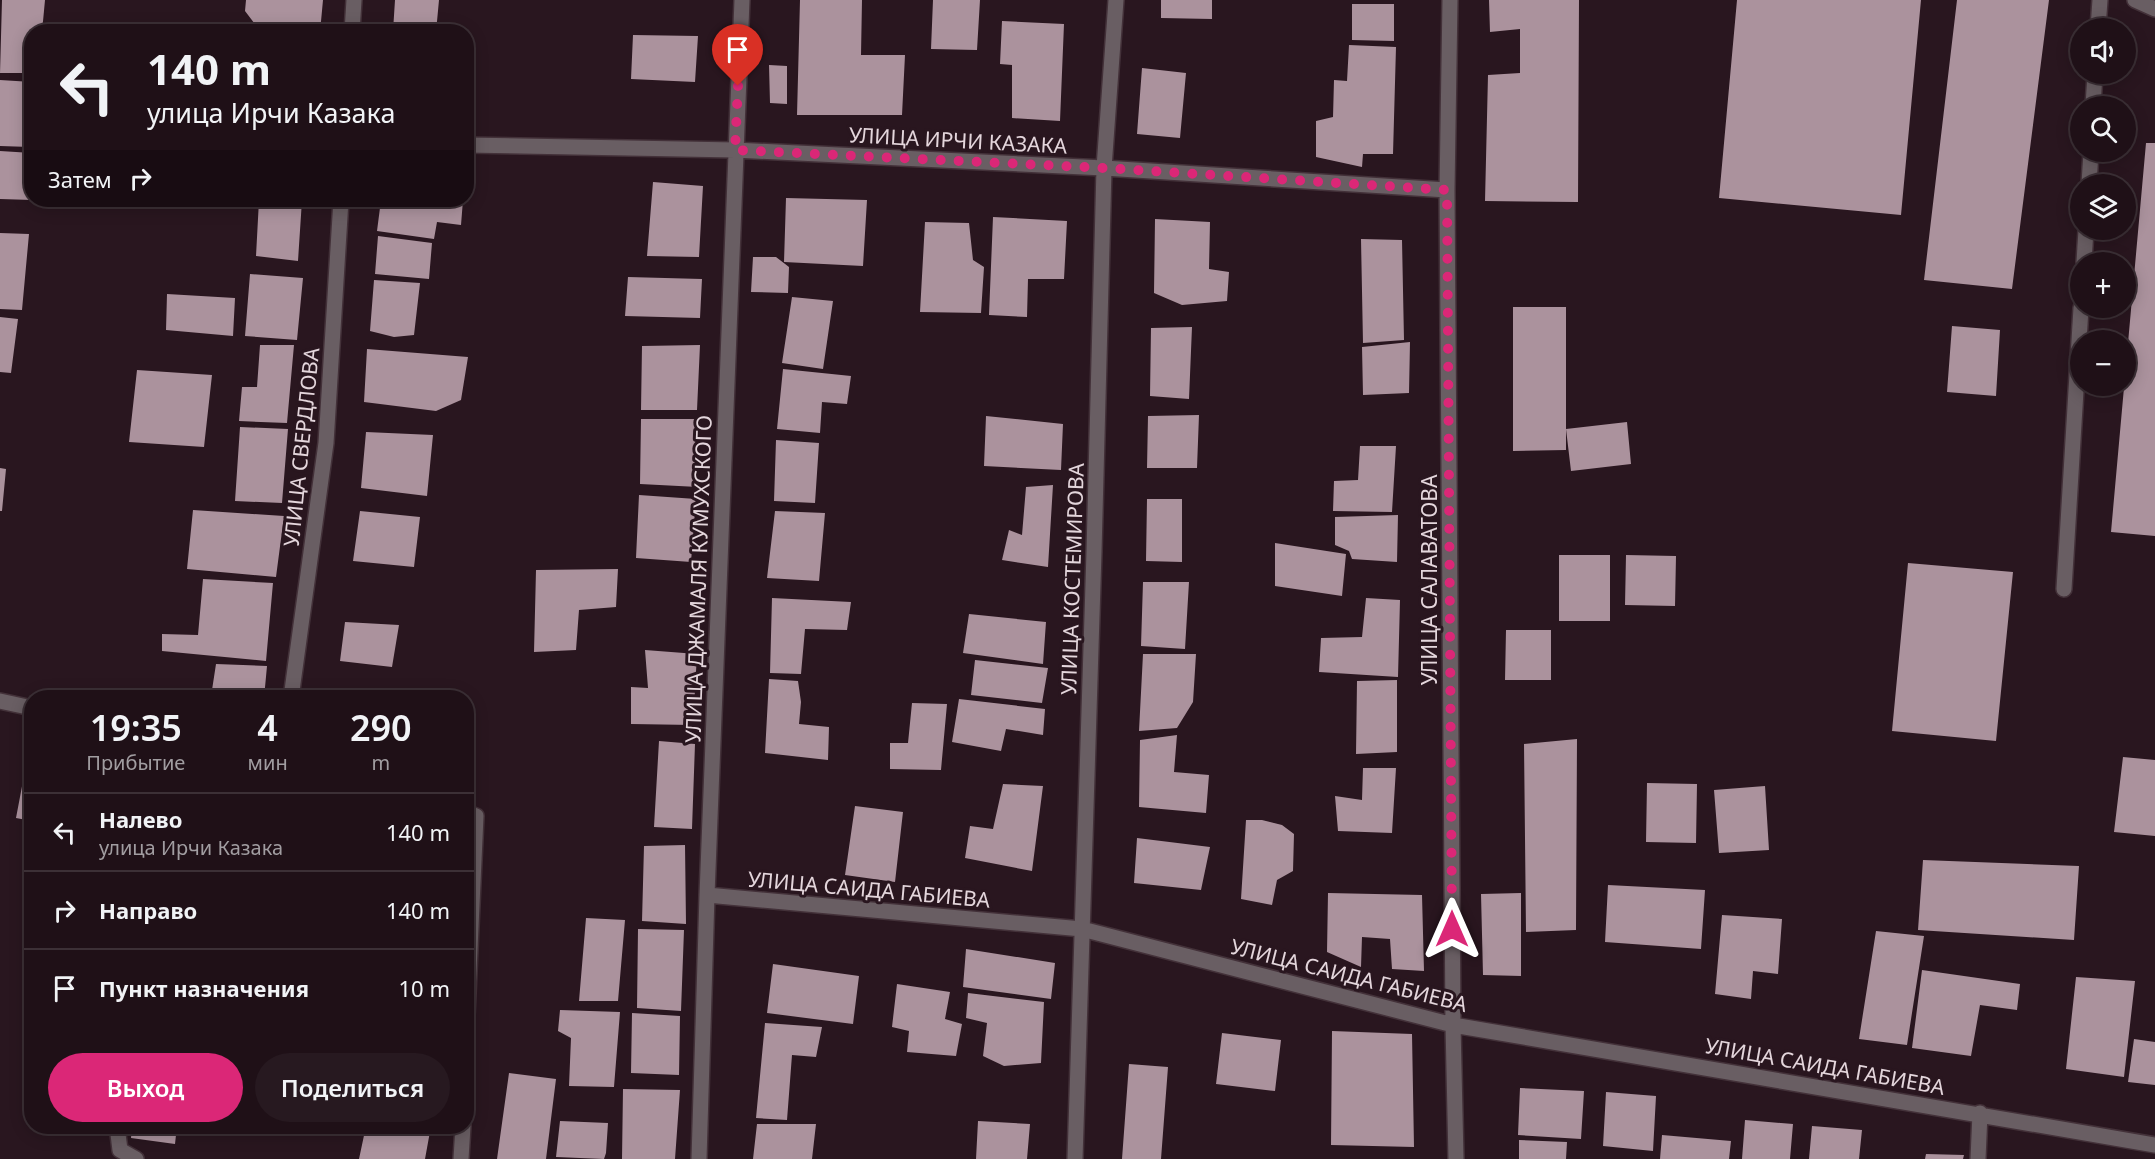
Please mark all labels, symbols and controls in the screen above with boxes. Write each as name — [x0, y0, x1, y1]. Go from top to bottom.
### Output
map controls — [2070, 18, 2136, 396]
button: sound — [2070, 18, 2136, 84]
pin — [712, 24, 763, 86]
icon: arrive — [721, 33, 754, 66]
text: 140 m — [147, 40, 271, 97]
icon: left — [48, 48, 126, 126]
text: улица Ирчи Казака — [147, 94, 395, 131]
button: search — [2070, 96, 2136, 162]
street label: УЛИЦА ИРЧИ КАЗАКА — [848, 120, 1068, 160]
icon: right — [124, 162, 157, 195]
text: Затем — [48, 164, 112, 194]
button: layers — [2070, 174, 2136, 240]
button: + — [2070, 252, 2136, 318]
button: − — [2070, 330, 2136, 396]
street label: УЛИЦА СВЕРДЛОВА — [277, 346, 325, 548]
street label: УЛИЦА ДЖАМАЛЯ КУМУХСКОГО — [678, 415, 718, 743]
street label: УЛИЦА КОСТЕМИРОВА — [1054, 462, 1090, 695]
street label: УЛИЦА САЛАВАТОВА — [1415, 474, 1443, 685]
text: 19:35 — [90, 703, 182, 752]
text: 4 — [257, 703, 278, 752]
text: 290 — [350, 703, 412, 752]
text: Прибытие — [86, 749, 185, 776]
text: мин — [248, 749, 288, 776]
text: m — [371, 749, 390, 776]
text: Налево — [99, 804, 182, 834]
icon: left — [48, 816, 81, 849]
text: 140 m — [386, 817, 450, 847]
text: улица Ирчи Казака — [99, 834, 283, 861]
street label: УЛИЦА САИДА ГАБИЕВА — [747, 864, 992, 914]
icon: right — [48, 894, 81, 927]
text: Направо — [99, 895, 197, 925]
text: 140 m — [386, 895, 450, 925]
position arrow — [1420, 897, 1484, 961]
street label: УЛИЦА САИДА ГАБИЕВА — [1228, 932, 1471, 1018]
icon: arrive — [48, 972, 81, 1005]
text: Пункт назначения — [99, 973, 309, 1003]
text: 10 m — [399, 973, 450, 1003]
street label: УЛИЦА САИДА ГАБИЕВА — [1703, 1031, 1948, 1101]
button: Выход — [48, 1053, 243, 1122]
button: Поделиться — [255, 1053, 450, 1122]

